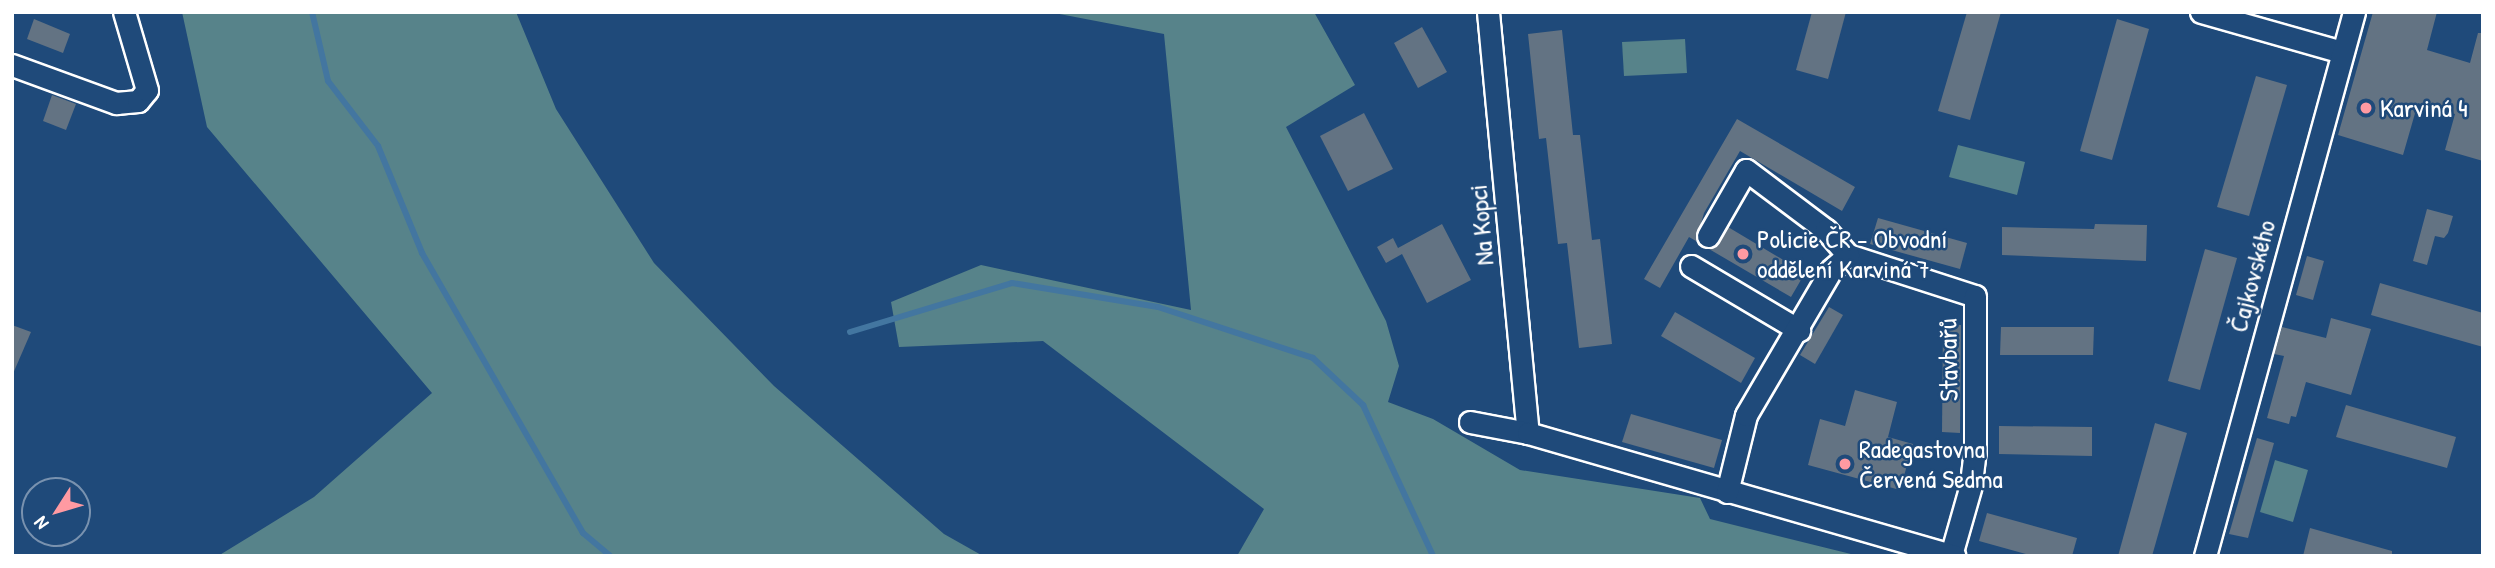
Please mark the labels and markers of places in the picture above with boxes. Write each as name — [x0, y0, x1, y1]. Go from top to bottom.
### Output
place label: Karviná 4 — [2380, 92, 2468, 124]
marker: Karviná 4 — [2358, 100, 2374, 116]
place label: Policie ČR - Obvodní oddělení Karviná 7 — [1757, 223, 1947, 284]
marker: Policie ČR - Obvodní oddělení Karviná 7 — [1735, 246, 1751, 262]
place label: Radegastovna Červená Sedma — [1859, 433, 2003, 494]
marker: Radegastovna Červená Sedma — [1837, 456, 1853, 472]

